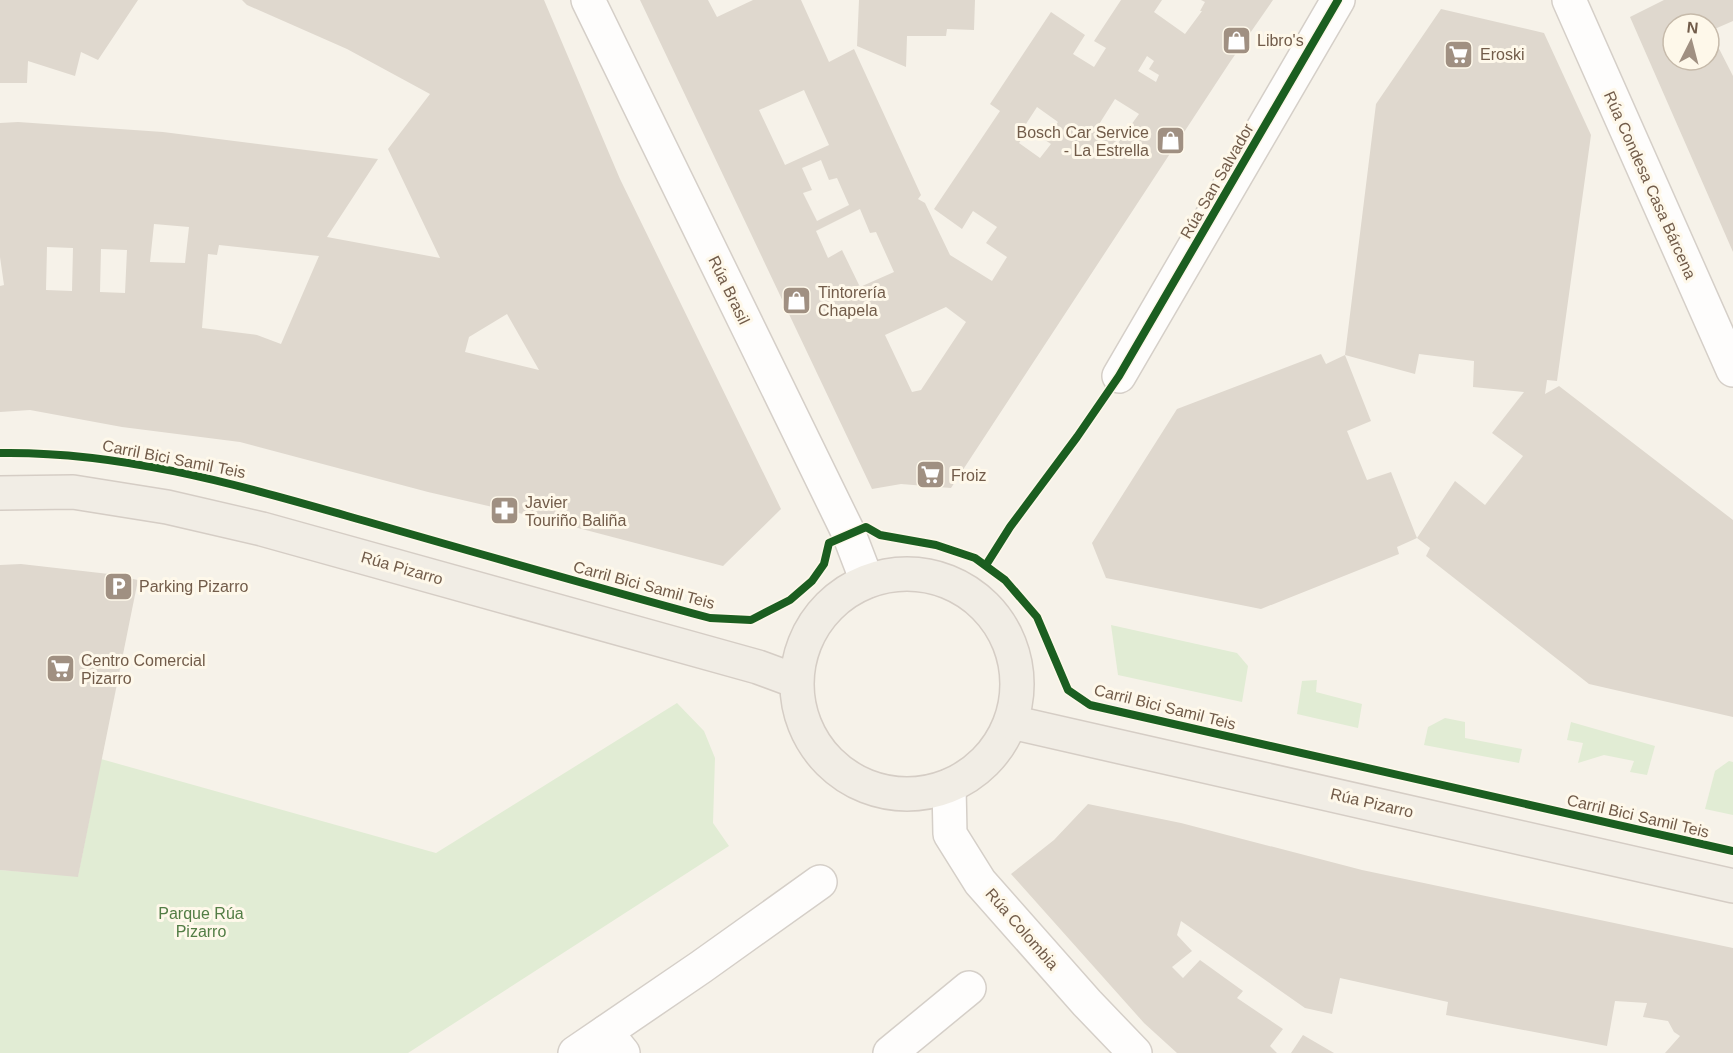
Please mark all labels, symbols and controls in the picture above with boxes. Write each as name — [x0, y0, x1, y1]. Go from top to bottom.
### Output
north arrow — [1661, 12, 1721, 72]
text: N — [1686, 19, 1699, 37]
shop icon: Libro's — [1220, 24, 1252, 56]
place label: Libro's — [1257, 32, 1304, 49]
supermarket icon: Eroski — [1443, 38, 1475, 70]
place label: Eroski — [1480, 46, 1524, 63]
street label: Rúa Condesa Casa Bárcena — [1601, 89, 1699, 282]
street label: Rúa San Salvador — [1177, 120, 1257, 241]
place label: Bosch Car Service - La Estrella — [1017, 124, 1149, 159]
shop icon: Bosch Car Service - La Estrella — [1154, 125, 1186, 157]
street label: Rúa Brasil — [705, 253, 753, 327]
place label: Tintorería Chapela — [818, 284, 886, 319]
shop icon: Tintorería Chapela — [781, 285, 813, 317]
street label: Carril Bici Samil Teis — [101, 437, 247, 481]
supermarket icon: Froiz — [914, 459, 946, 491]
place label: Froiz — [951, 467, 987, 484]
place label: Javier Touriño Baliña — [525, 494, 627, 529]
pharmacy icon: Javier Touriño Baliña — [488, 495, 520, 527]
street label: Rúa Pizarro — [359, 548, 445, 588]
street label: Carril Bici Samil Teis — [572, 558, 716, 612]
parking icon: Parking Pizarro — [102, 570, 134, 602]
place label: Parking Pizarro — [139, 578, 248, 595]
place label: Centro Comercial Pizarro — [81, 652, 205, 687]
supermarket icon: Centro Comercial Pizarro — [44, 653, 76, 685]
street label: Carril Bici Samil Teis — [1092, 681, 1238, 733]
street label: Rúa Pizarro — [1329, 785, 1415, 821]
street label: Carril Bici Samil Teis — [1565, 791, 1711, 841]
street label: Rúa Colombia — [982, 885, 1062, 973]
park label: Parque Rúa Pizarro — [158, 905, 244, 940]

